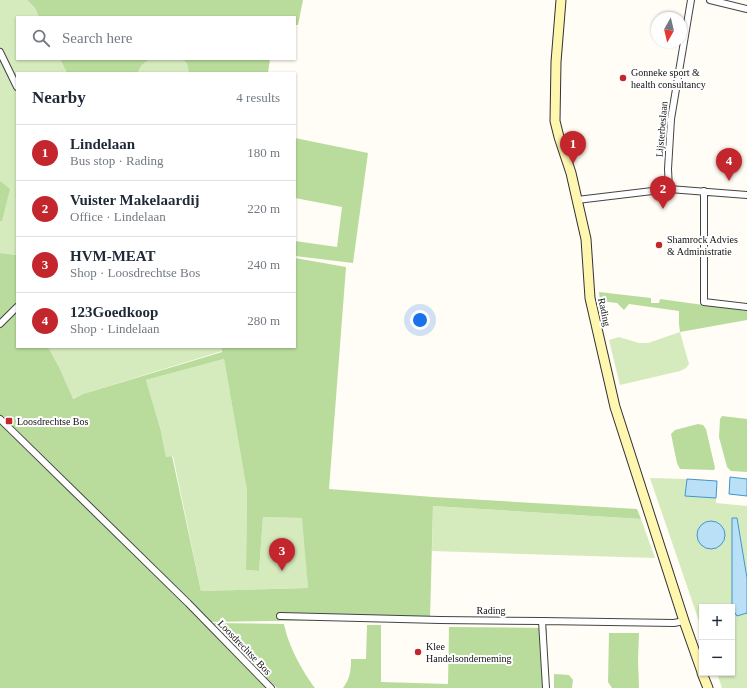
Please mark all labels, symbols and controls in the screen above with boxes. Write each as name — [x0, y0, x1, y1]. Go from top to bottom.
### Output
north arrow — [651, 12, 687, 48]
search box — [16, 16, 296, 60]
icon: search — [30, 27, 52, 49]
text: Search here — [62, 30, 132, 46]
place label: Gonneke sport & health consultancy — [631, 67, 706, 90]
marker: Gonneke sport & health consultancy — [618, 73, 628, 83]
text: Nearby — [32, 88, 86, 107]
text: 4 results — [236, 90, 280, 105]
street label: Lijsterbeslaan — [654, 101, 669, 157]
pin: 1 — [560, 131, 586, 164]
text: Lindelaan — [70, 136, 135, 152]
text: 1 — [42, 145, 48, 160]
text: 180 m — [247, 145, 280, 160]
pin: 4 — [716, 148, 742, 181]
text: Bus stop · Rading — [70, 153, 164, 168]
pin: 2 — [650, 176, 676, 209]
text: Vuister Makelaardij — [70, 192, 200, 208]
text: 2 — [42, 201, 48, 216]
text: 220 m — [247, 201, 280, 216]
text: Office · Lindelaan — [70, 209, 166, 224]
place label: Shamrock Advies & Administratie — [667, 234, 738, 257]
marker: Shamrock Advies & Administratie — [654, 240, 664, 250]
text: HVM-MEAT — [70, 248, 156, 264]
text: 3 — [42, 257, 48, 272]
text: 240 m — [247, 257, 280, 272]
text: Shop · Loosdrechtse Bos — [70, 265, 200, 280]
street label: Rading — [596, 297, 613, 327]
text: 123Goedkoop — [70, 304, 158, 320]
your location — [410, 310, 430, 330]
text: 4 — [42, 313, 48, 328]
text: 280 m — [247, 313, 280, 328]
text: Shop · Lindelaan — [70, 321, 160, 336]
marker: Loosdrechtse Bos — [4, 416, 14, 426]
place label: Loosdrechtse Bos — [17, 416, 88, 427]
pin: 3 — [269, 538, 295, 571]
map controls — [699, 604, 735, 676]
button: + — [699, 604, 735, 640]
street label: Rading — [477, 605, 505, 616]
street label: Loosdrechtse Bos — [216, 618, 273, 677]
button: − — [699, 640, 735, 676]
place label: Klee Handelsonderneming — [426, 641, 512, 664]
marker: Klee Handelsonderneming — [413, 647, 423, 657]

